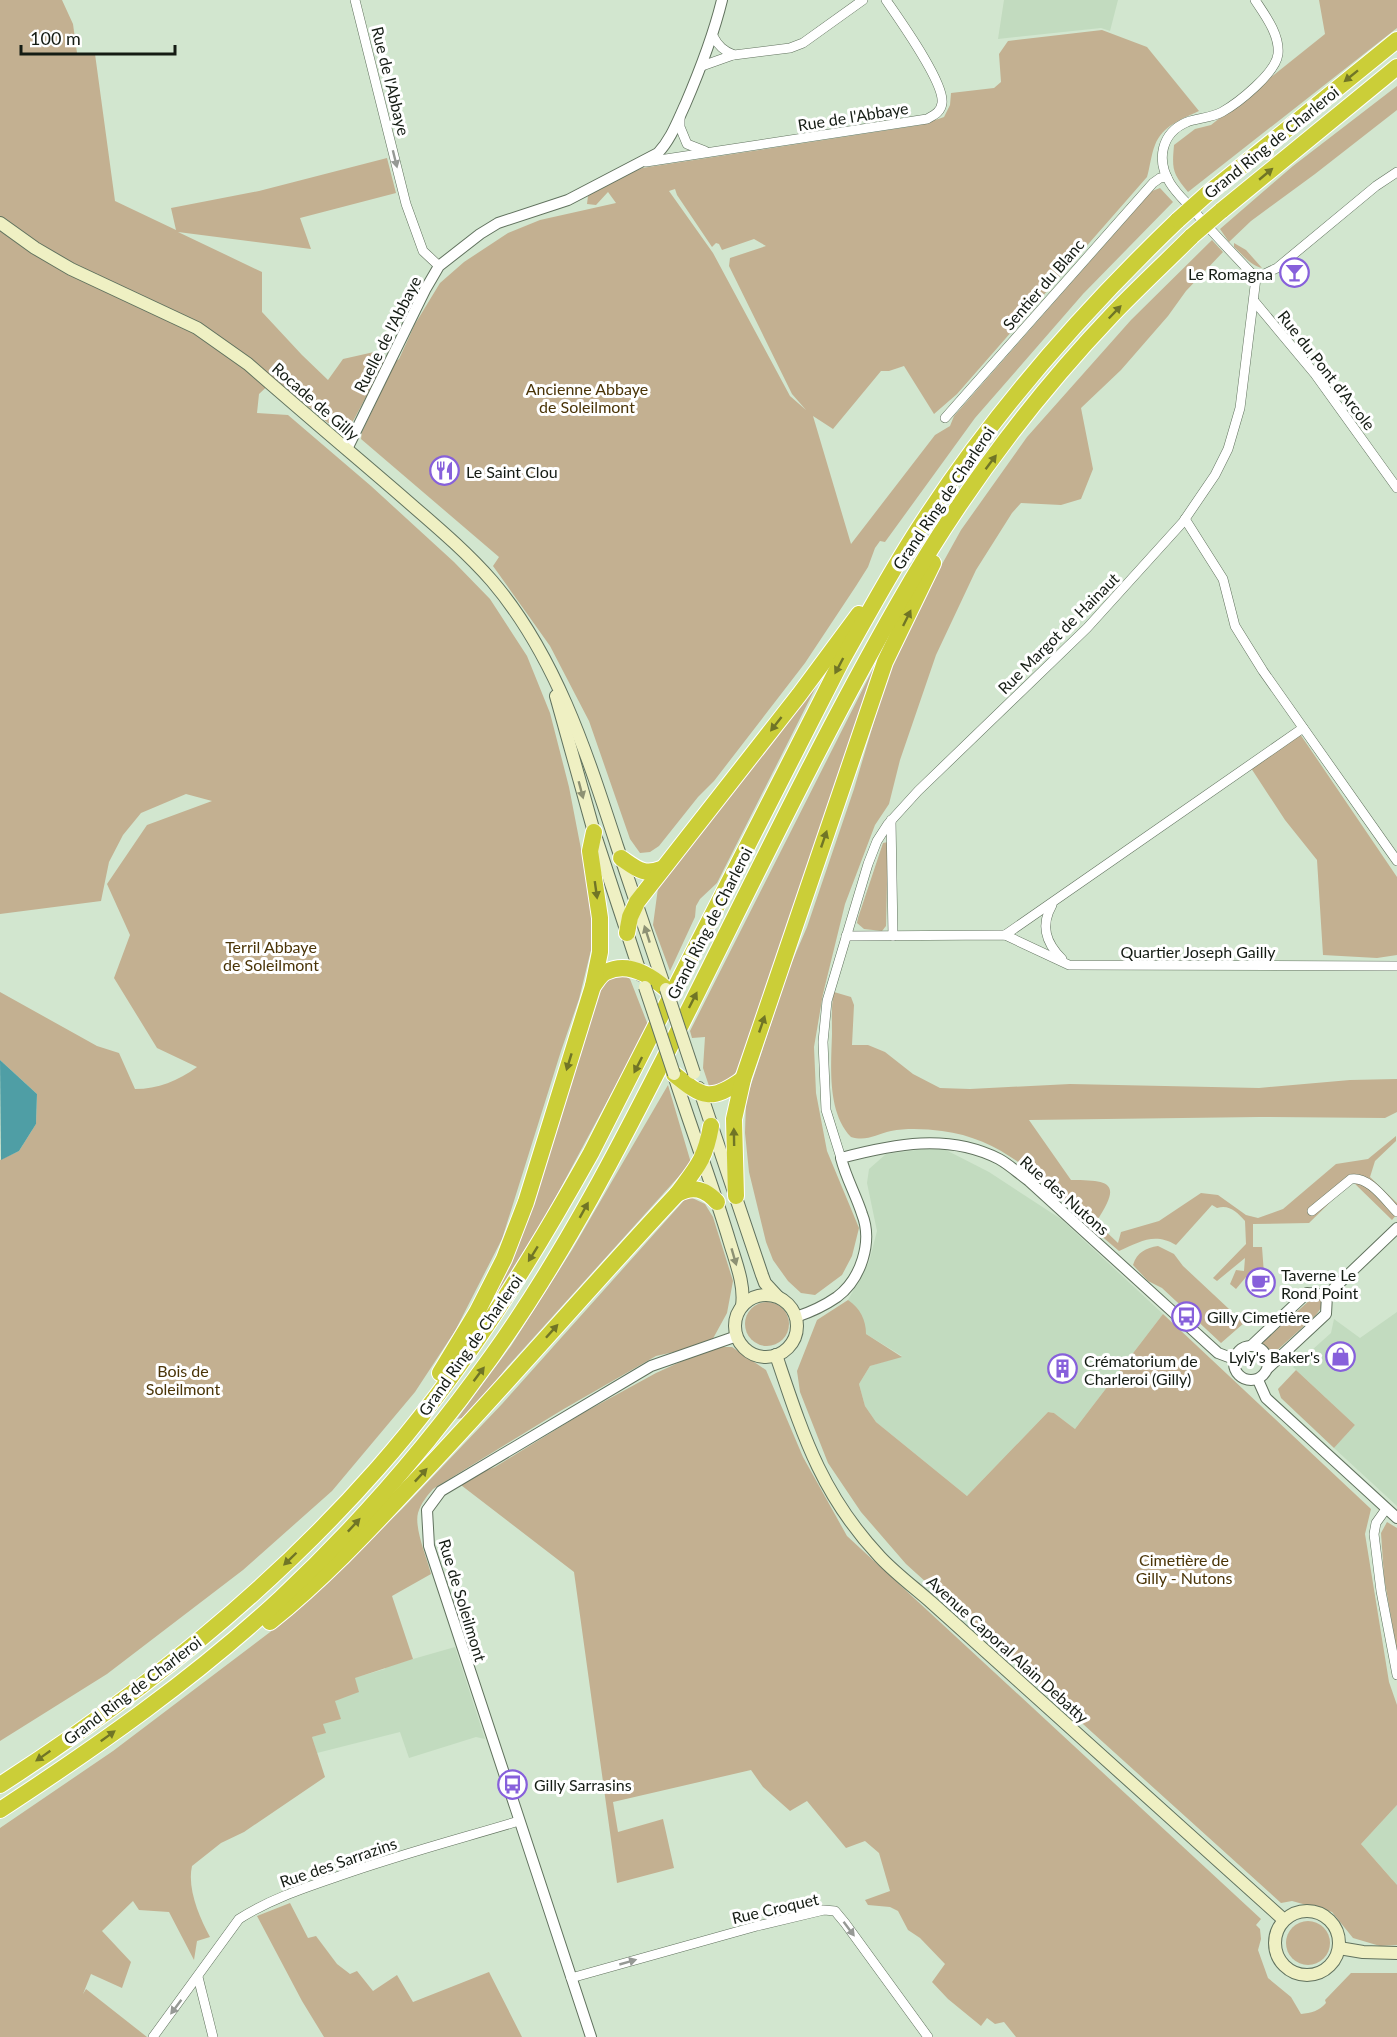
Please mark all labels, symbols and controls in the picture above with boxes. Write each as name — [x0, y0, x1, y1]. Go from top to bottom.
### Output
scale bar — [21, 18, 176, 56]
street label: Rue de l'Abbaye — [368, 24, 414, 138]
text: 100 m — [30, 27, 81, 49]
one-way arrow — [1344, 69, 1359, 82]
street label: Grand Ring de Charleroi — [1200, 82, 1342, 202]
street label: Rue de l'Abbaye — [796, 98, 910, 134]
one-way arrow — [390, 149, 400, 168]
one-way arrow — [1258, 168, 1273, 181]
street label: Sentier du Blanc — [998, 234, 1088, 333]
bar icon: Le Romagna — [1278, 257, 1310, 289]
place label: Le Romagna — [1188, 264, 1273, 283]
street label: Ruelle de l'Abbaye — [350, 273, 424, 395]
one-way arrow — [1108, 305, 1122, 320]
street label: Rue du Pont d'Arcole — [1274, 306, 1380, 434]
street label: Rocade de Gilly — [269, 358, 364, 444]
park label: Ancienne Abbaye de Soleilmont — [526, 379, 648, 416]
street label: Grand Ring de Charleroi — [888, 423, 998, 573]
restaurant icon: Le Saint Clou — [429, 455, 461, 487]
one-way arrow — [984, 455, 996, 470]
place label: Le Saint Clou — [466, 462, 558, 481]
street label: Rue Margot de Hainaut — [994, 568, 1123, 697]
one-way arrow — [903, 609, 912, 626]
one-way arrow — [834, 658, 844, 675]
one-way arrow — [770, 717, 782, 732]
one-way arrow — [577, 781, 586, 799]
one-way arrow — [819, 830, 829, 848]
street label: Grand Ring de Charleroi — [662, 844, 756, 1002]
one-way arrow — [592, 881, 601, 900]
one-way arrow — [642, 925, 652, 943]
park label: Terril Abbaye de Soleilmont — [223, 937, 319, 974]
street label: Quartier Joseph Gailly — [1121, 942, 1276, 961]
one-way arrow — [689, 992, 698, 1009]
one-way arrow — [758, 1015, 768, 1033]
one-way arrow — [564, 1053, 574, 1071]
one-way arrow — [633, 1057, 642, 1074]
one-way arrow — [729, 1128, 739, 1147]
street label: Rue des Nutons — [1017, 1151, 1113, 1239]
one-way arrow — [579, 1202, 589, 1219]
one-way arrow — [527, 1246, 538, 1262]
one-way arrow — [730, 1248, 739, 1266]
place label: Taverne Le Rond Point — [1281, 1265, 1358, 1302]
cafe icon: Taverne Le Rond Point — [1244, 1267, 1276, 1299]
street label: Grand Ring de Charleroi — [414, 1271, 526, 1419]
bus stop icon: Gilly Cimetière — [1170, 1300, 1202, 1332]
place label: Gilly Cimetière — [1207, 1307, 1310, 1326]
one-way arrow — [545, 1324, 558, 1339]
shop icon: Lyly's Baker's — [1325, 1340, 1357, 1372]
place label: Lyly's Baker's — [1229, 1347, 1320, 1366]
place label: Crématorium de Charleroi (Gilly) — [1084, 1351, 1198, 1388]
building icon: Crématorium de Charleroi (Gilly) — [1047, 1353, 1079, 1385]
park label: Bois de Soleilmont — [146, 1361, 220, 1398]
one-way arrow — [472, 1367, 484, 1382]
one-way arrow — [414, 1468, 428, 1483]
one-way arrow — [347, 1518, 361, 1532]
street label: Rue de Soleilmont — [435, 1536, 491, 1664]
park label: Cimetière de Gilly - Nutons — [1136, 1550, 1232, 1587]
one-way arrow — [282, 1552, 297, 1566]
street label: Avenue Caporal Alain Debatty — [923, 1571, 1093, 1727]
street label: Grand Ring de Charleroi — [59, 1632, 205, 1748]
one-way arrow — [100, 1730, 116, 1742]
one-way arrow — [35, 1750, 51, 1762]
bus stop icon: Gilly Sarrasins — [497, 1768, 529, 1800]
place label: Gilly Sarrasins — [534, 1775, 632, 1794]
street label: Rue des Sarrazins — [277, 1833, 399, 1891]
street label: Rue Croquet — [730, 1889, 820, 1927]
one-way arrow — [843, 1921, 855, 1937]
one-way arrow — [619, 1957, 637, 1966]
one-way arrow — [169, 1999, 182, 2015]

